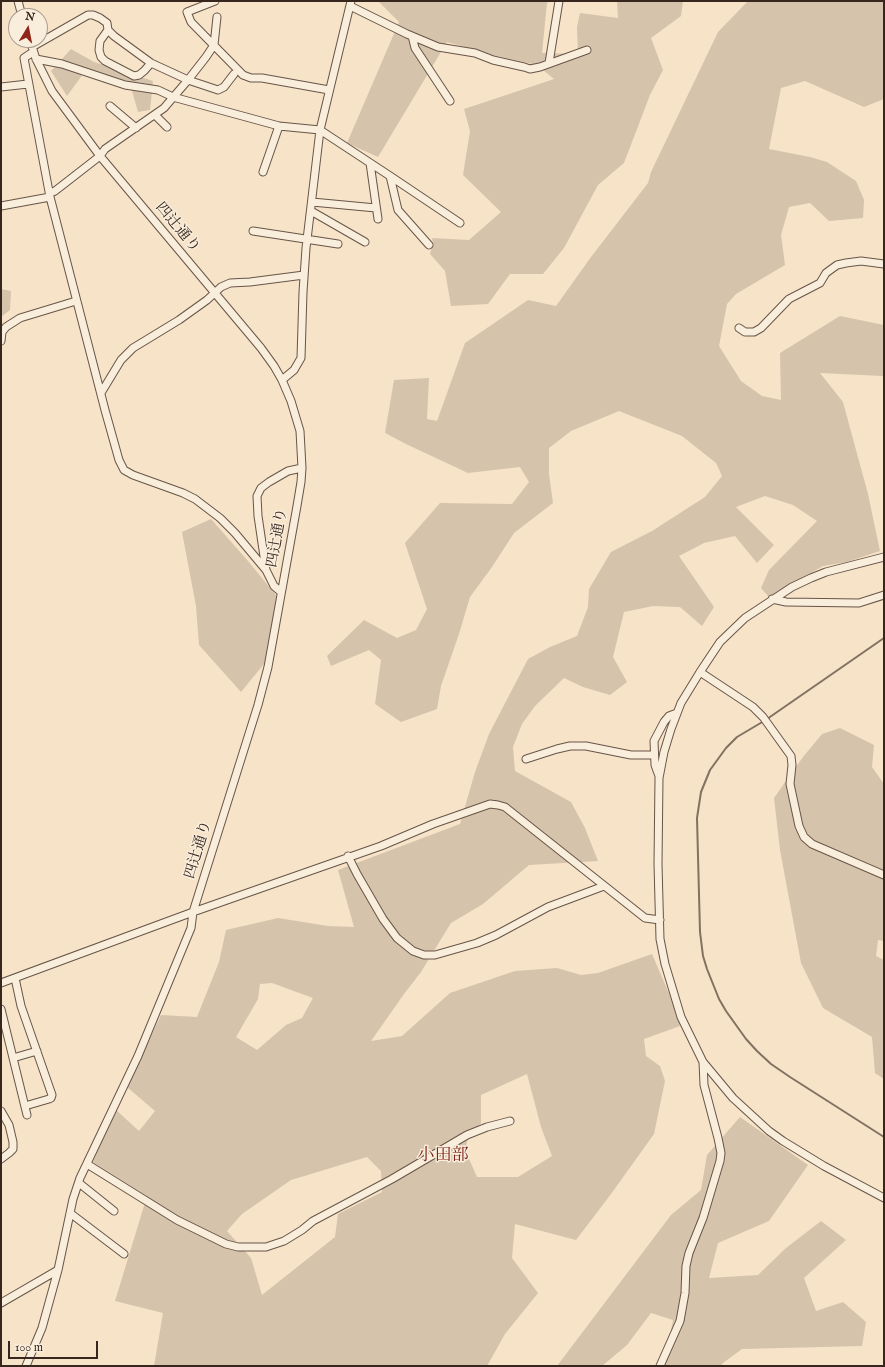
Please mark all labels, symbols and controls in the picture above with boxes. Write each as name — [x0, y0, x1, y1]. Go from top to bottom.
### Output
north arrow — [8, 8, 48, 48]
text: N — [24, 9, 36, 25]
street label: 四辻通り — [151, 199, 203, 257]
street label: 四辻通り — [264, 507, 292, 569]
street label: 四辻通り — [182, 819, 216, 881]
district label: 小田部 — [418, 1147, 468, 1167]
scale bar — [10, 1333, 100, 1359]
text: 100 m — [15, 1340, 43, 1355]

